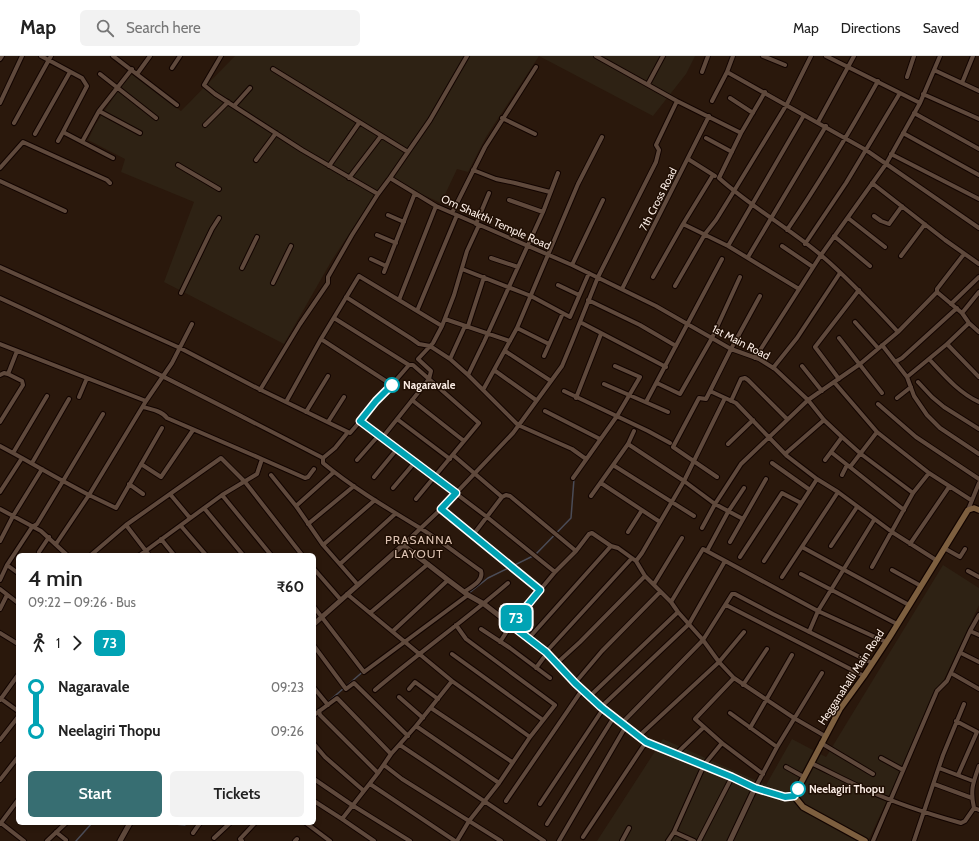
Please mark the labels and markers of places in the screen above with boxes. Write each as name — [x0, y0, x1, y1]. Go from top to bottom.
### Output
marker: Nagaravale — [384, 377, 400, 393]
place label: Nagaravale — [403, 378, 456, 392]
marker: Neelagiri Thopu — [790, 781, 806, 797]
place label: Neelagiri Thopu — [809, 782, 884, 796]

